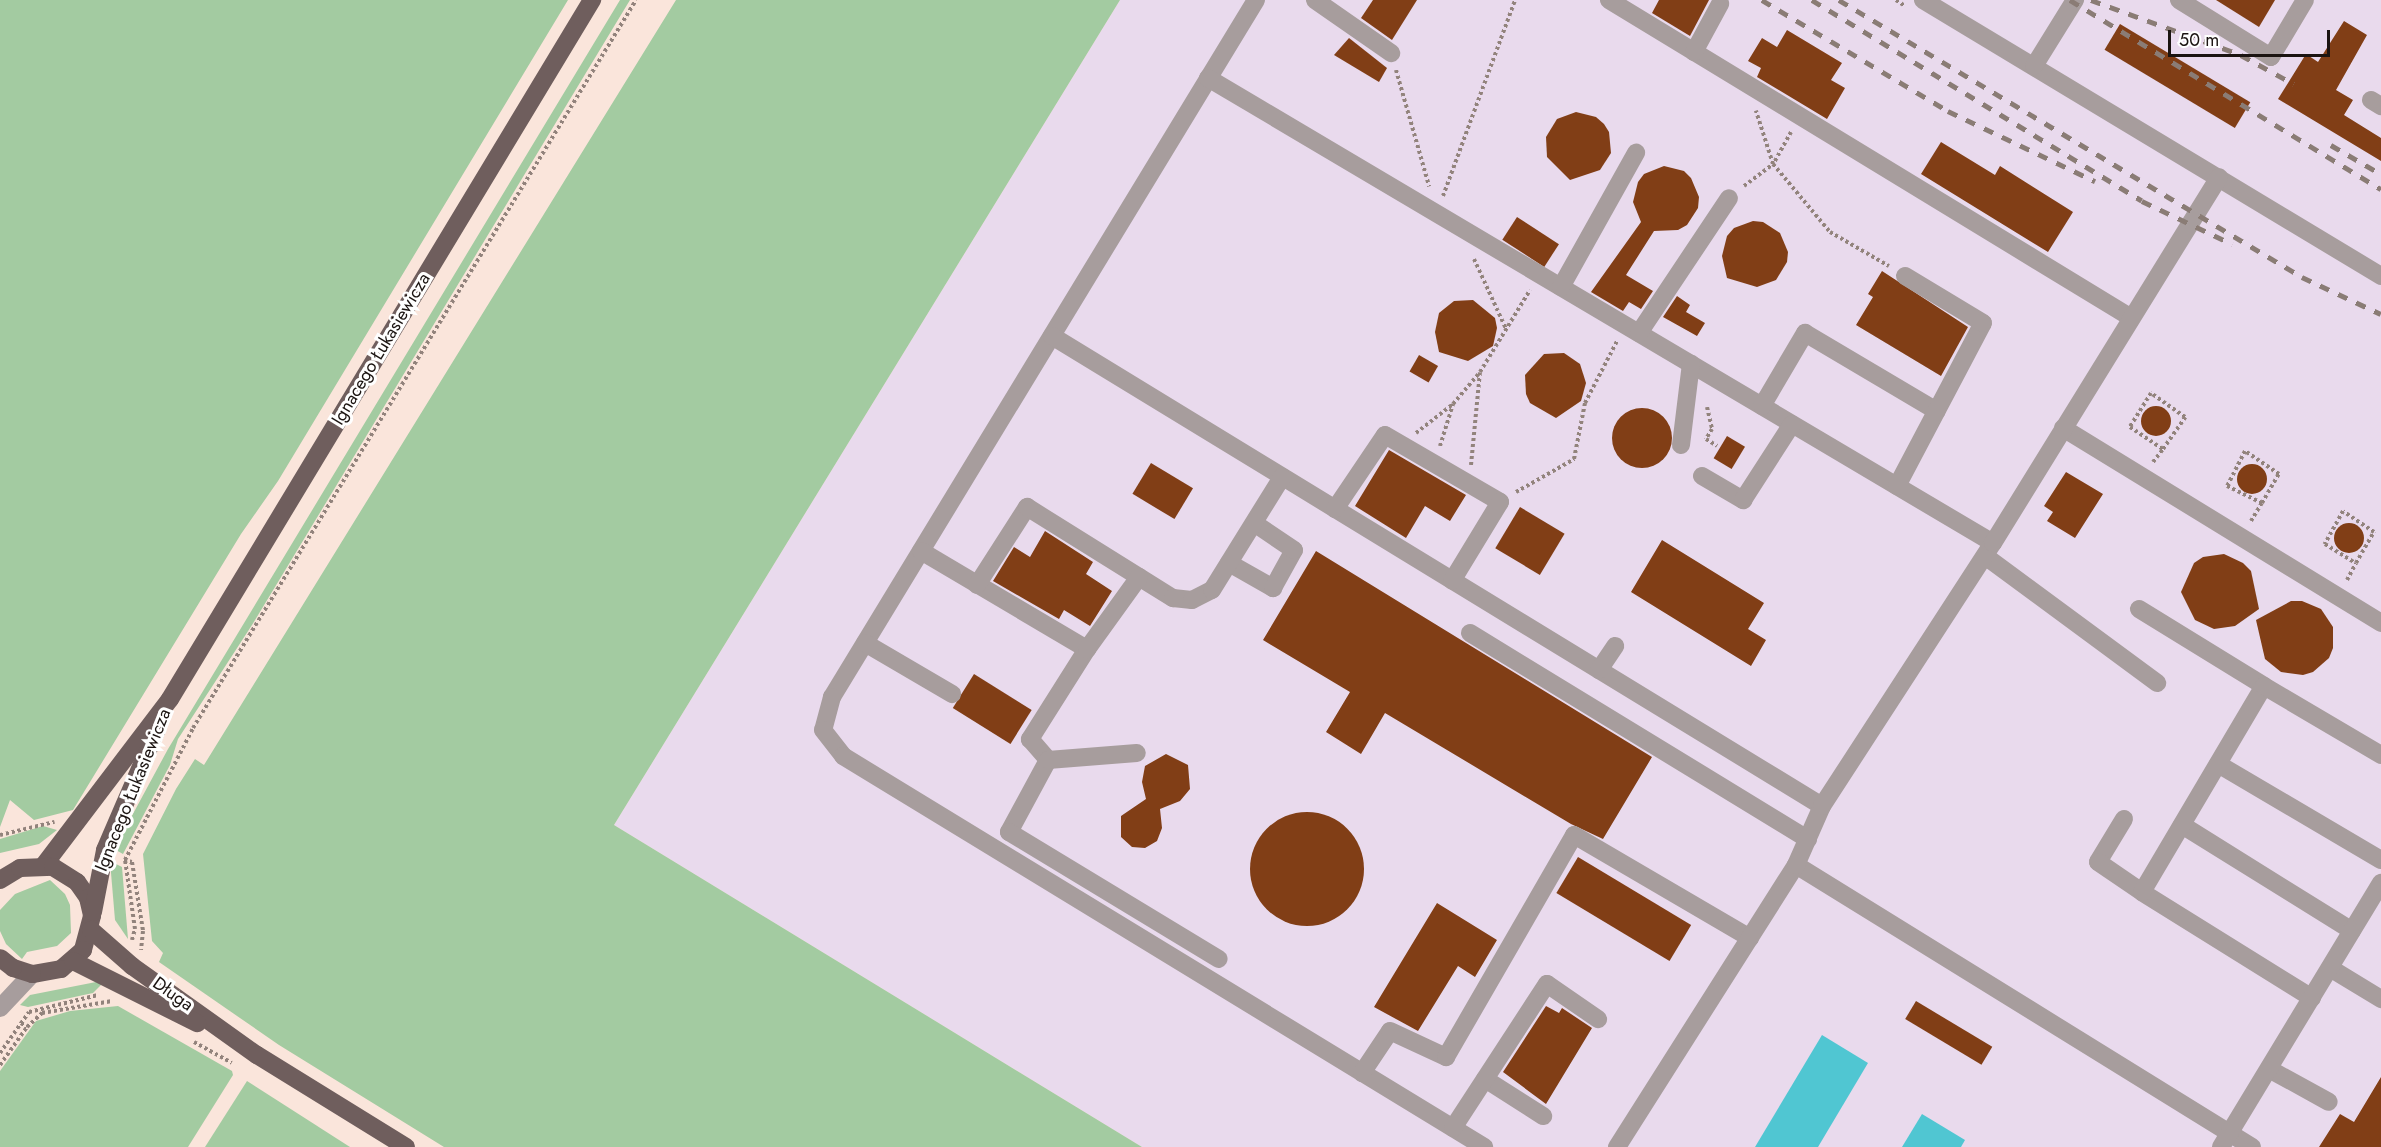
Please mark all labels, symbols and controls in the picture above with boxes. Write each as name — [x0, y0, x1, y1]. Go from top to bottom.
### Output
scale bar — [2171, 18, 2333, 56]
text: 50 m — [2179, 27, 2219, 53]
street label: Ignacego Łukasiewicza — [327, 269, 435, 429]
street label: Ignacego Łukasiewicza — [91, 706, 175, 874]
street label: Długa — [148, 972, 198, 1016]

